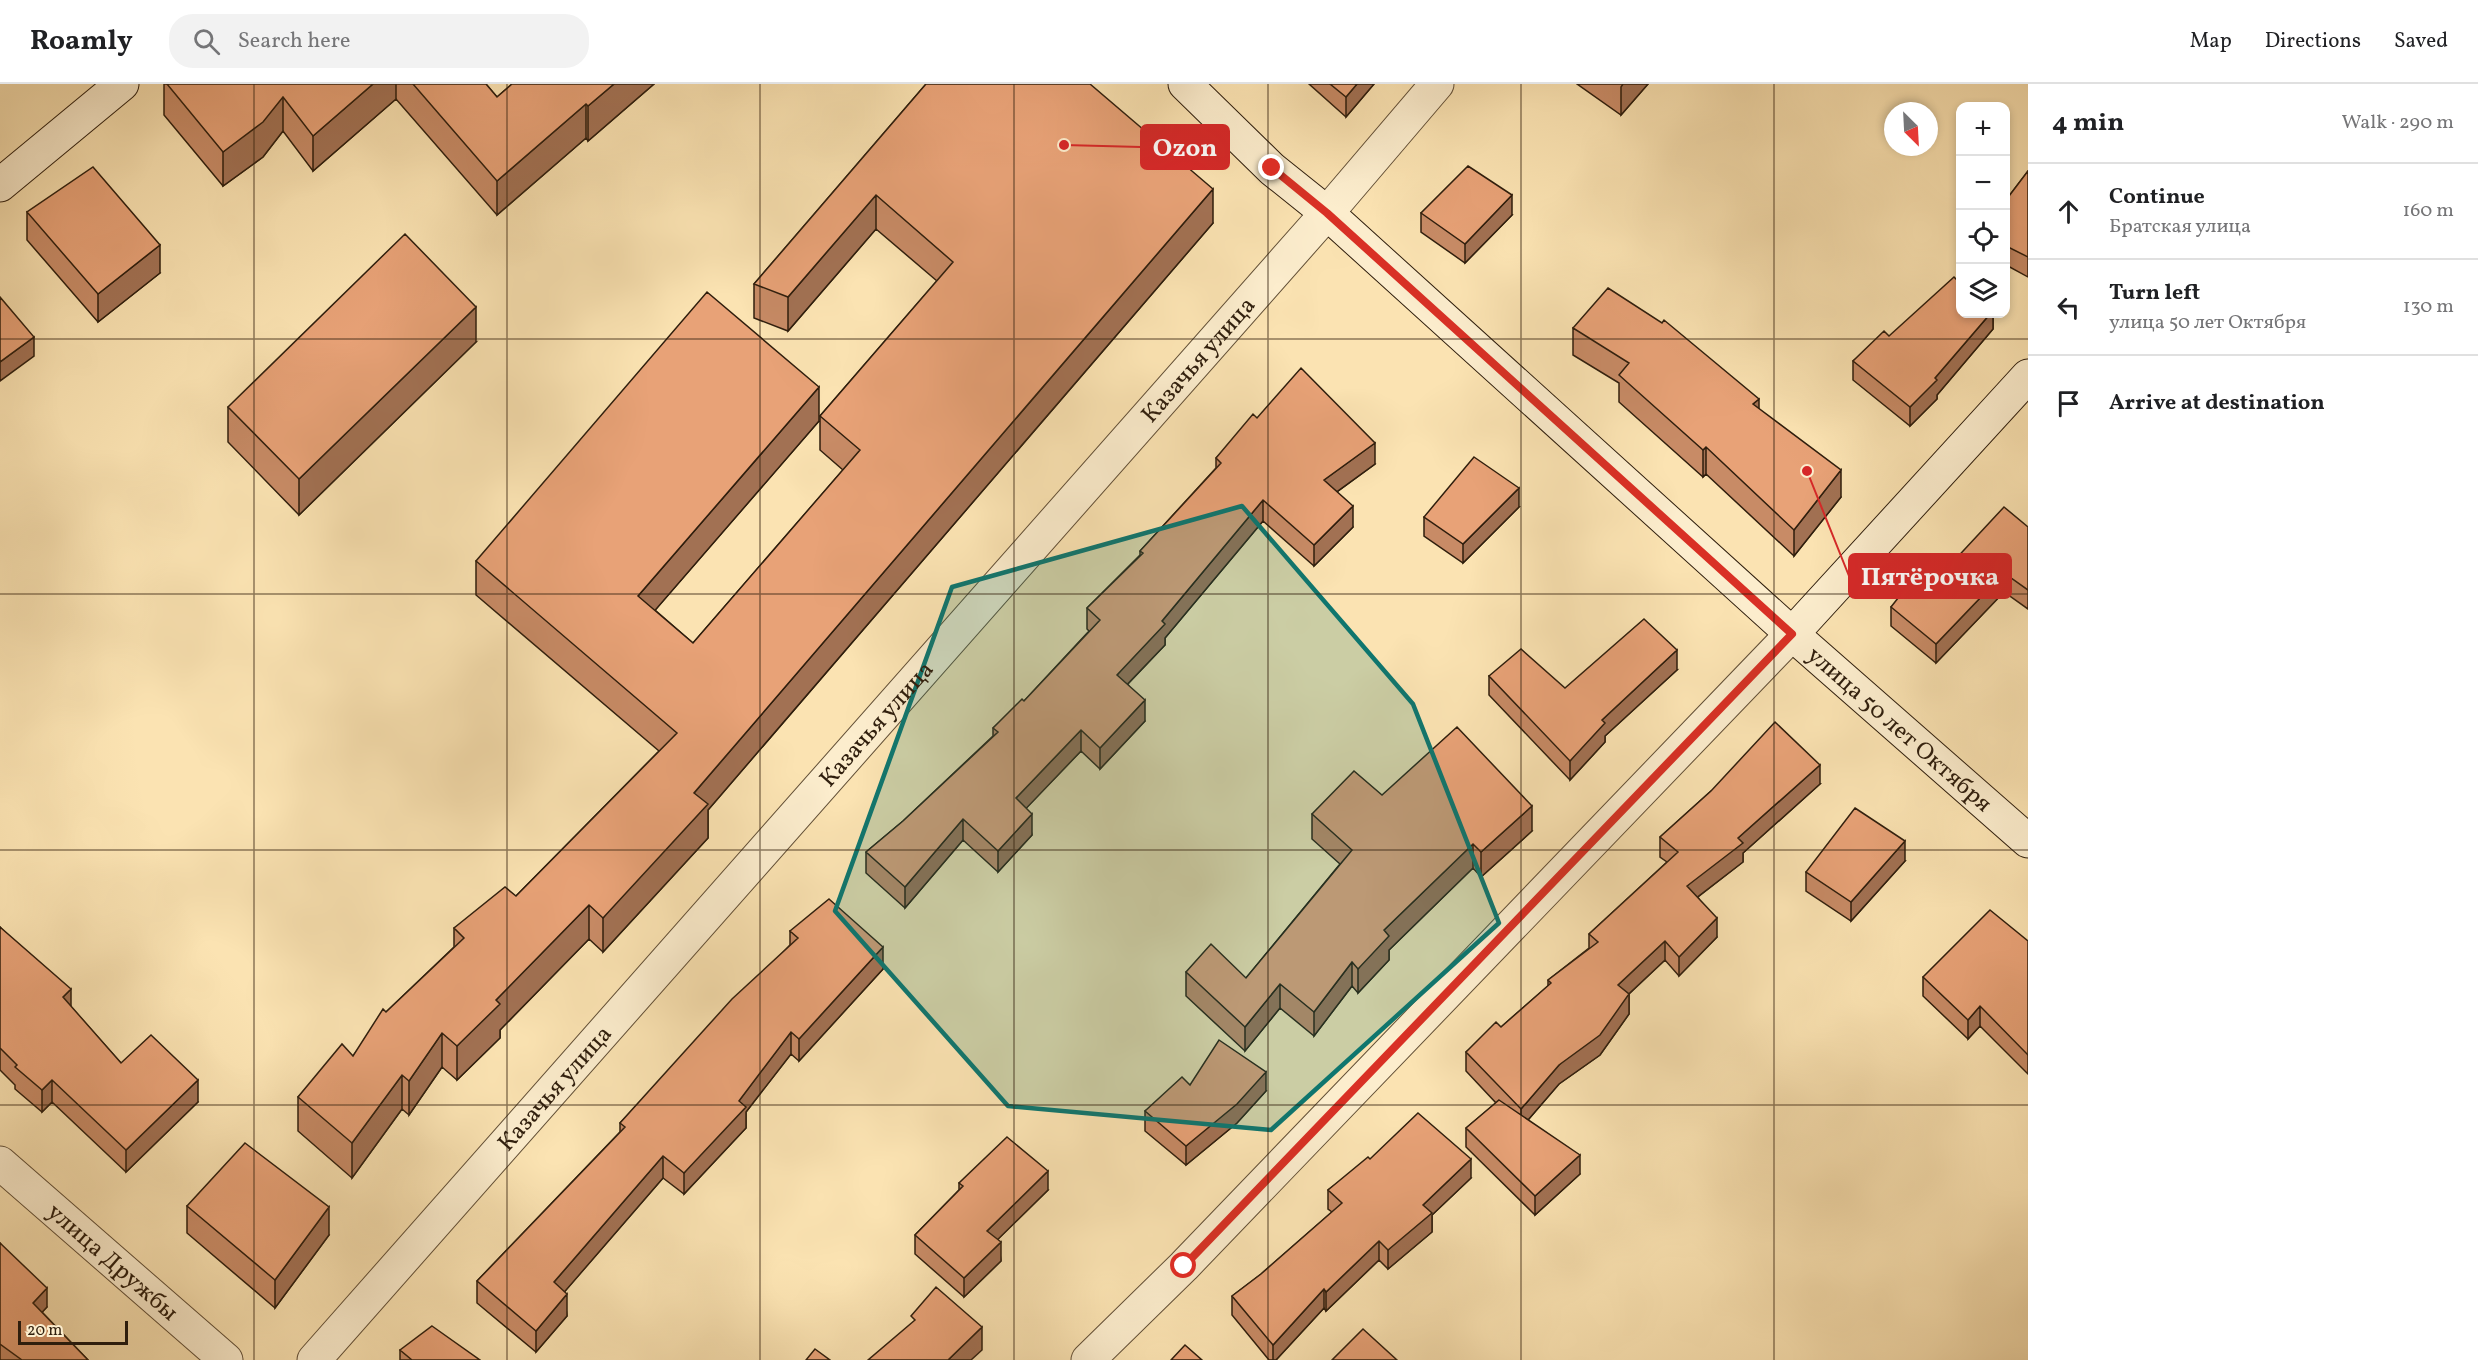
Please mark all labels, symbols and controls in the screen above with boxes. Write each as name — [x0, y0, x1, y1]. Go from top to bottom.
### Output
search box — [169, 14, 589, 68]
text: Roamly — [30, 22, 133, 61]
icon: search — [190, 25, 223, 58]
text: Search here — [238, 26, 350, 57]
text: Map — [2190, 27, 2232, 56]
text: Directions — [2265, 27, 2361, 56]
text: Saved — [2394, 27, 2448, 56]
north arrow — [1884, 102, 1938, 156]
map controls — [1956, 102, 2010, 318]
button: + — [1956, 102, 2010, 156]
text: 4 min — [2052, 105, 2124, 141]
text: Walk · 290 m — [2342, 109, 2454, 137]
callout: Ozon — [1141, 125, 1229, 169]
text: Ozon — [1153, 131, 1217, 167]
route end — [1258, 154, 1284, 180]
button: − — [1956, 156, 2010, 210]
text: Continue — [2109, 182, 2205, 213]
icon: ahead — [2052, 195, 2085, 228]
text: 160 m — [2402, 197, 2454, 225]
button: locate — [1956, 210, 2010, 264]
text: Братская улица — [2109, 213, 2251, 241]
button: layers — [1956, 264, 2010, 318]
text: Turn left — [2109, 278, 2200, 309]
street label: Казачья улица — [1134, 290, 1264, 431]
icon: left — [2052, 291, 2085, 324]
text: 130 m — [2403, 293, 2454, 321]
text: улица 50 лет Октября — [2109, 309, 2306, 337]
icon: arrive — [2052, 387, 2085, 420]
text: Arrive at destination — [2109, 388, 2325, 419]
callout: Пятёрочка — [1849, 554, 2011, 598]
text: Пятёрочка — [1861, 560, 1999, 596]
street label: улица 50 лет Октября — [1798, 639, 1999, 821]
street label: Казачья улица — [812, 654, 943, 795]
street label: Казачья улица — [491, 1019, 621, 1160]
street label: улица Дружбы — [39, 1196, 185, 1330]
route start — [1170, 1252, 1196, 1278]
scale bar — [18, 1318, 128, 1346]
text: 20 m — [27, 1320, 62, 1342]

